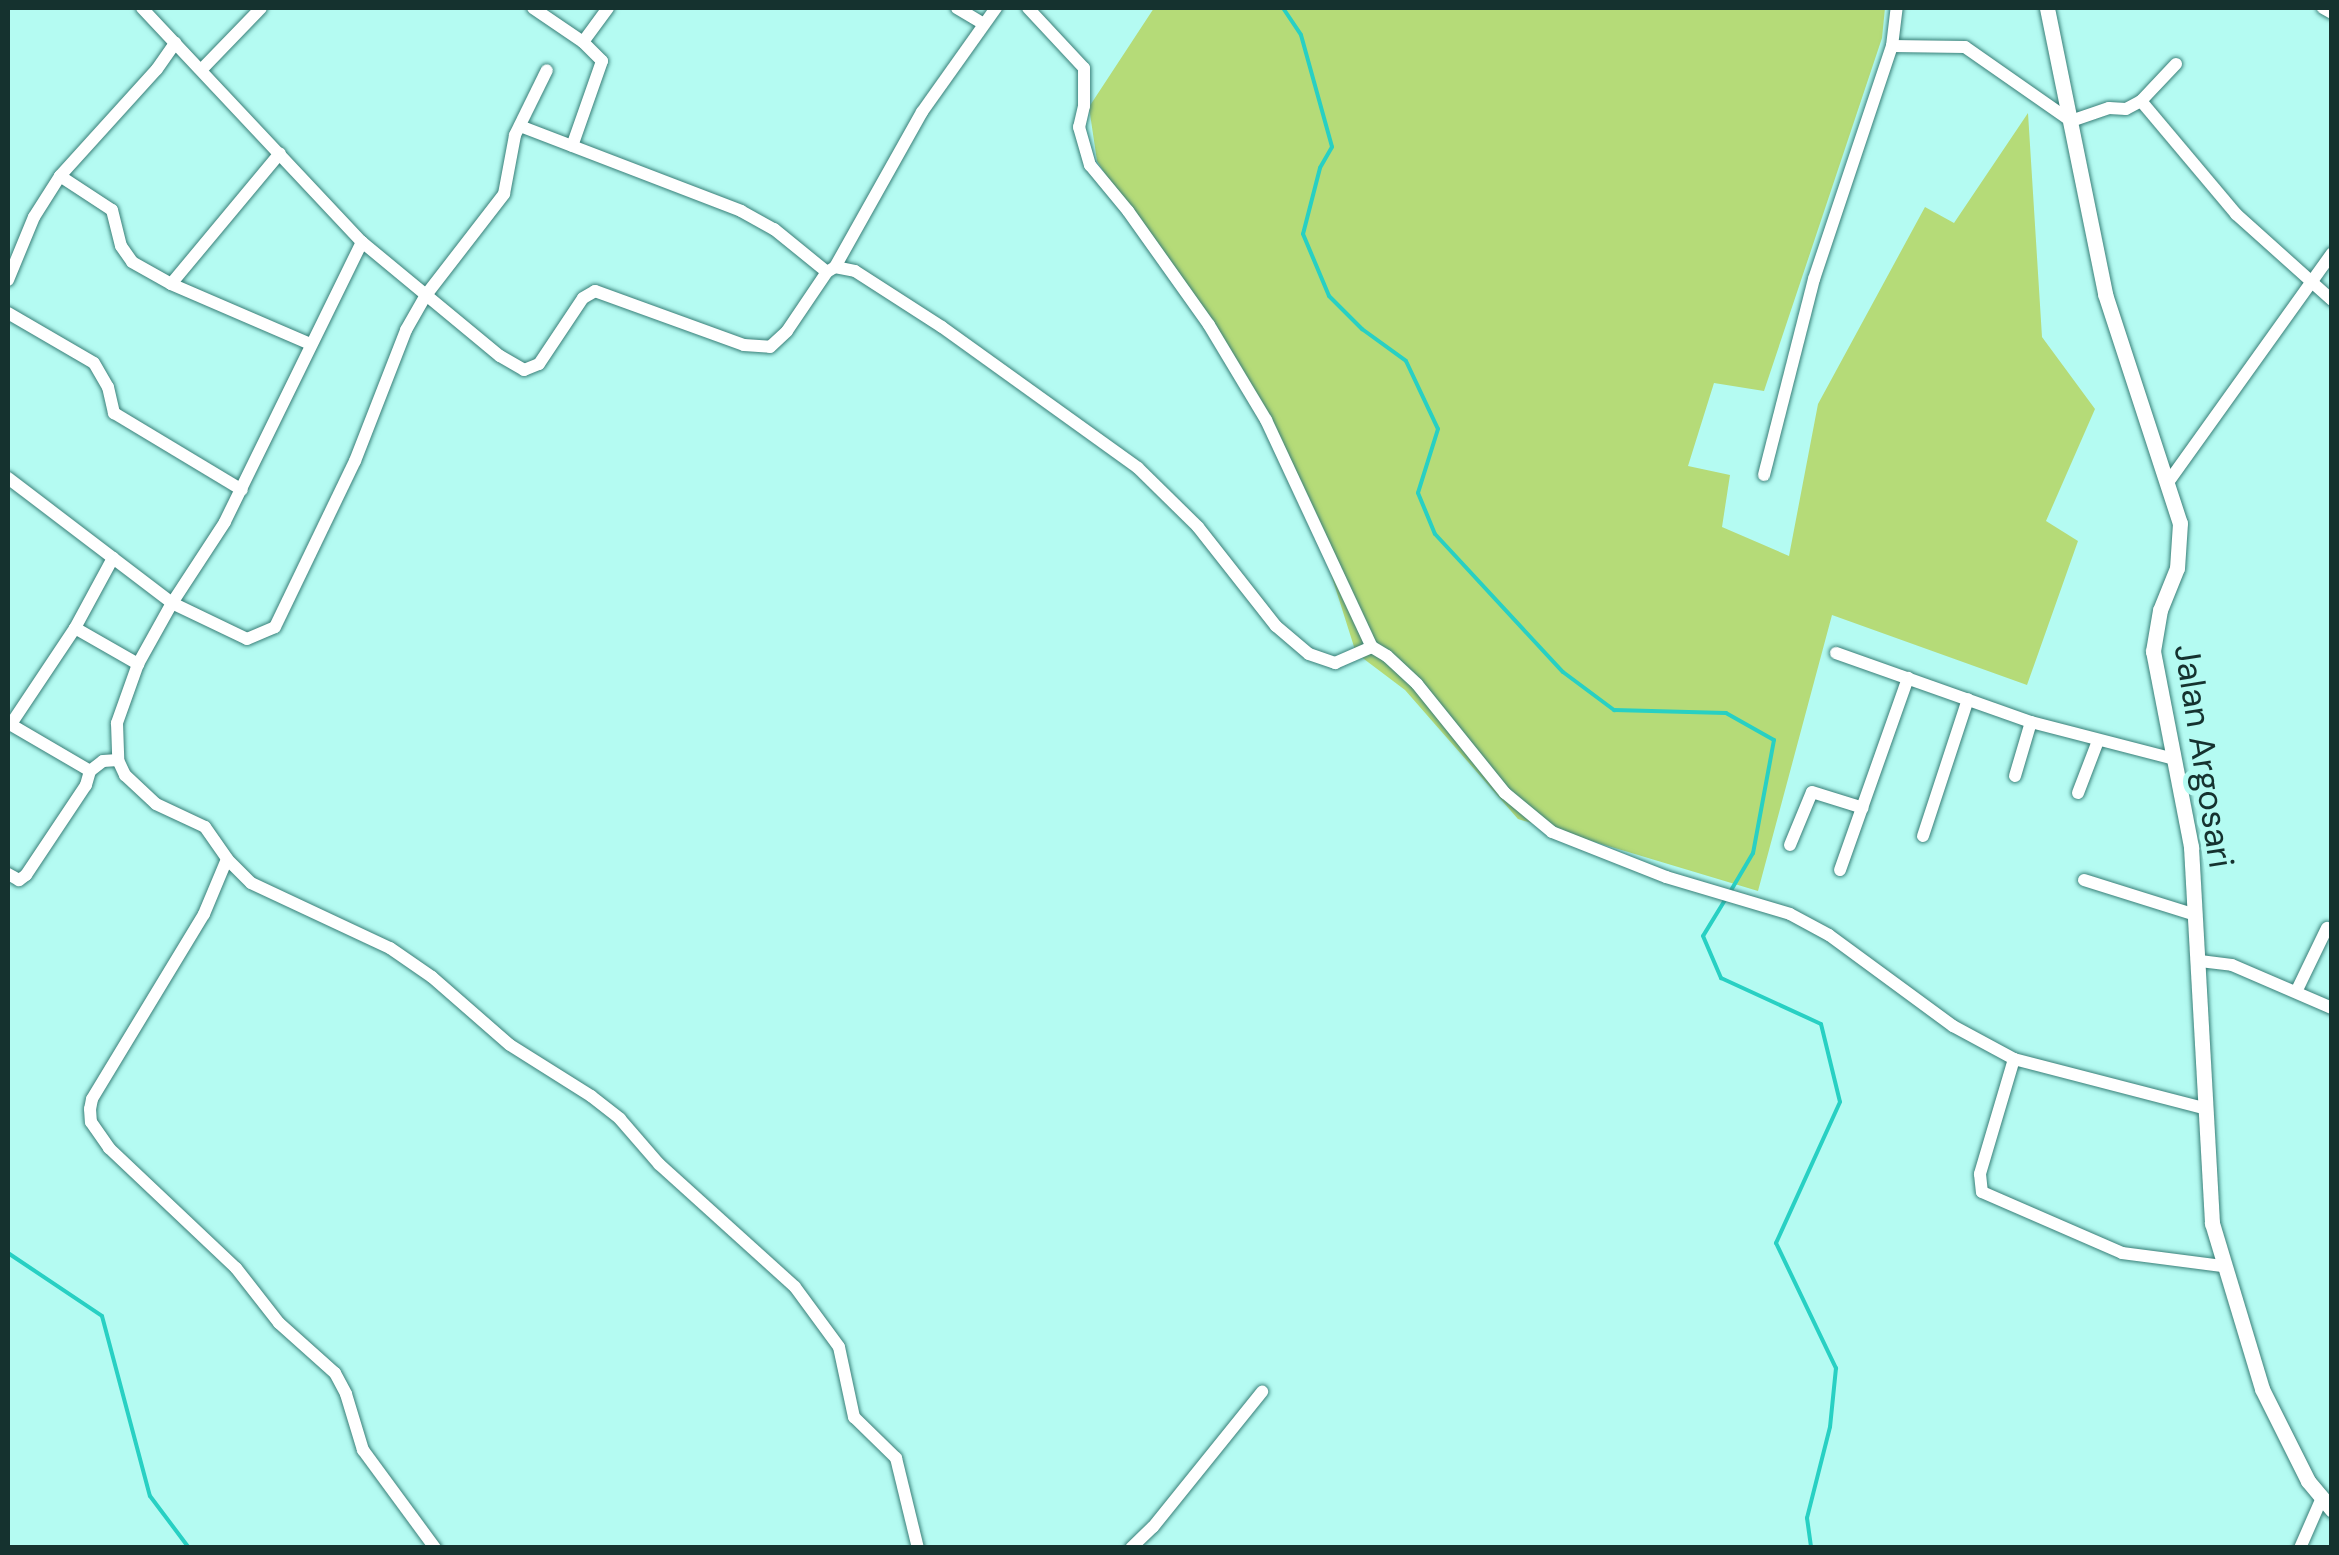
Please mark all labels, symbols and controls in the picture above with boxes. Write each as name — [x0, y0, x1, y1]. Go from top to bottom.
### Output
street label: Jalan Argosari — [2166, 641, 2242, 871]

